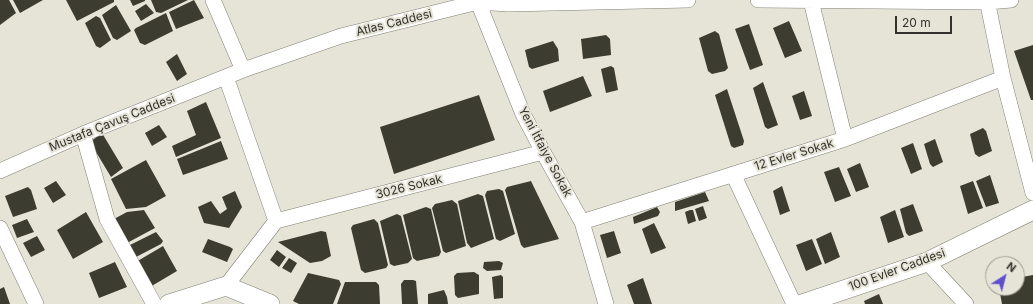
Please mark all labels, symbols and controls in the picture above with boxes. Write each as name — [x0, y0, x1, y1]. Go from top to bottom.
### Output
street label: Atlas Caddesi — [355, 7, 433, 39]
scale bar — [897, 8, 954, 34]
text: 20 m — [902, 15, 931, 30]
street label: Mustafa Çavuş Caddesi — [47, 91, 177, 155]
street label: Yeni İtfaiye Sokak — [515, 104, 575, 200]
street label: 12 Evler Sokak — [753, 136, 835, 174]
street label: 3026 Sokak — [374, 172, 444, 202]
street label: 100 Evler Caddesi — [847, 246, 947, 294]
north arrow — [985, 256, 1025, 296]
text: N — [1004, 259, 1019, 275]

